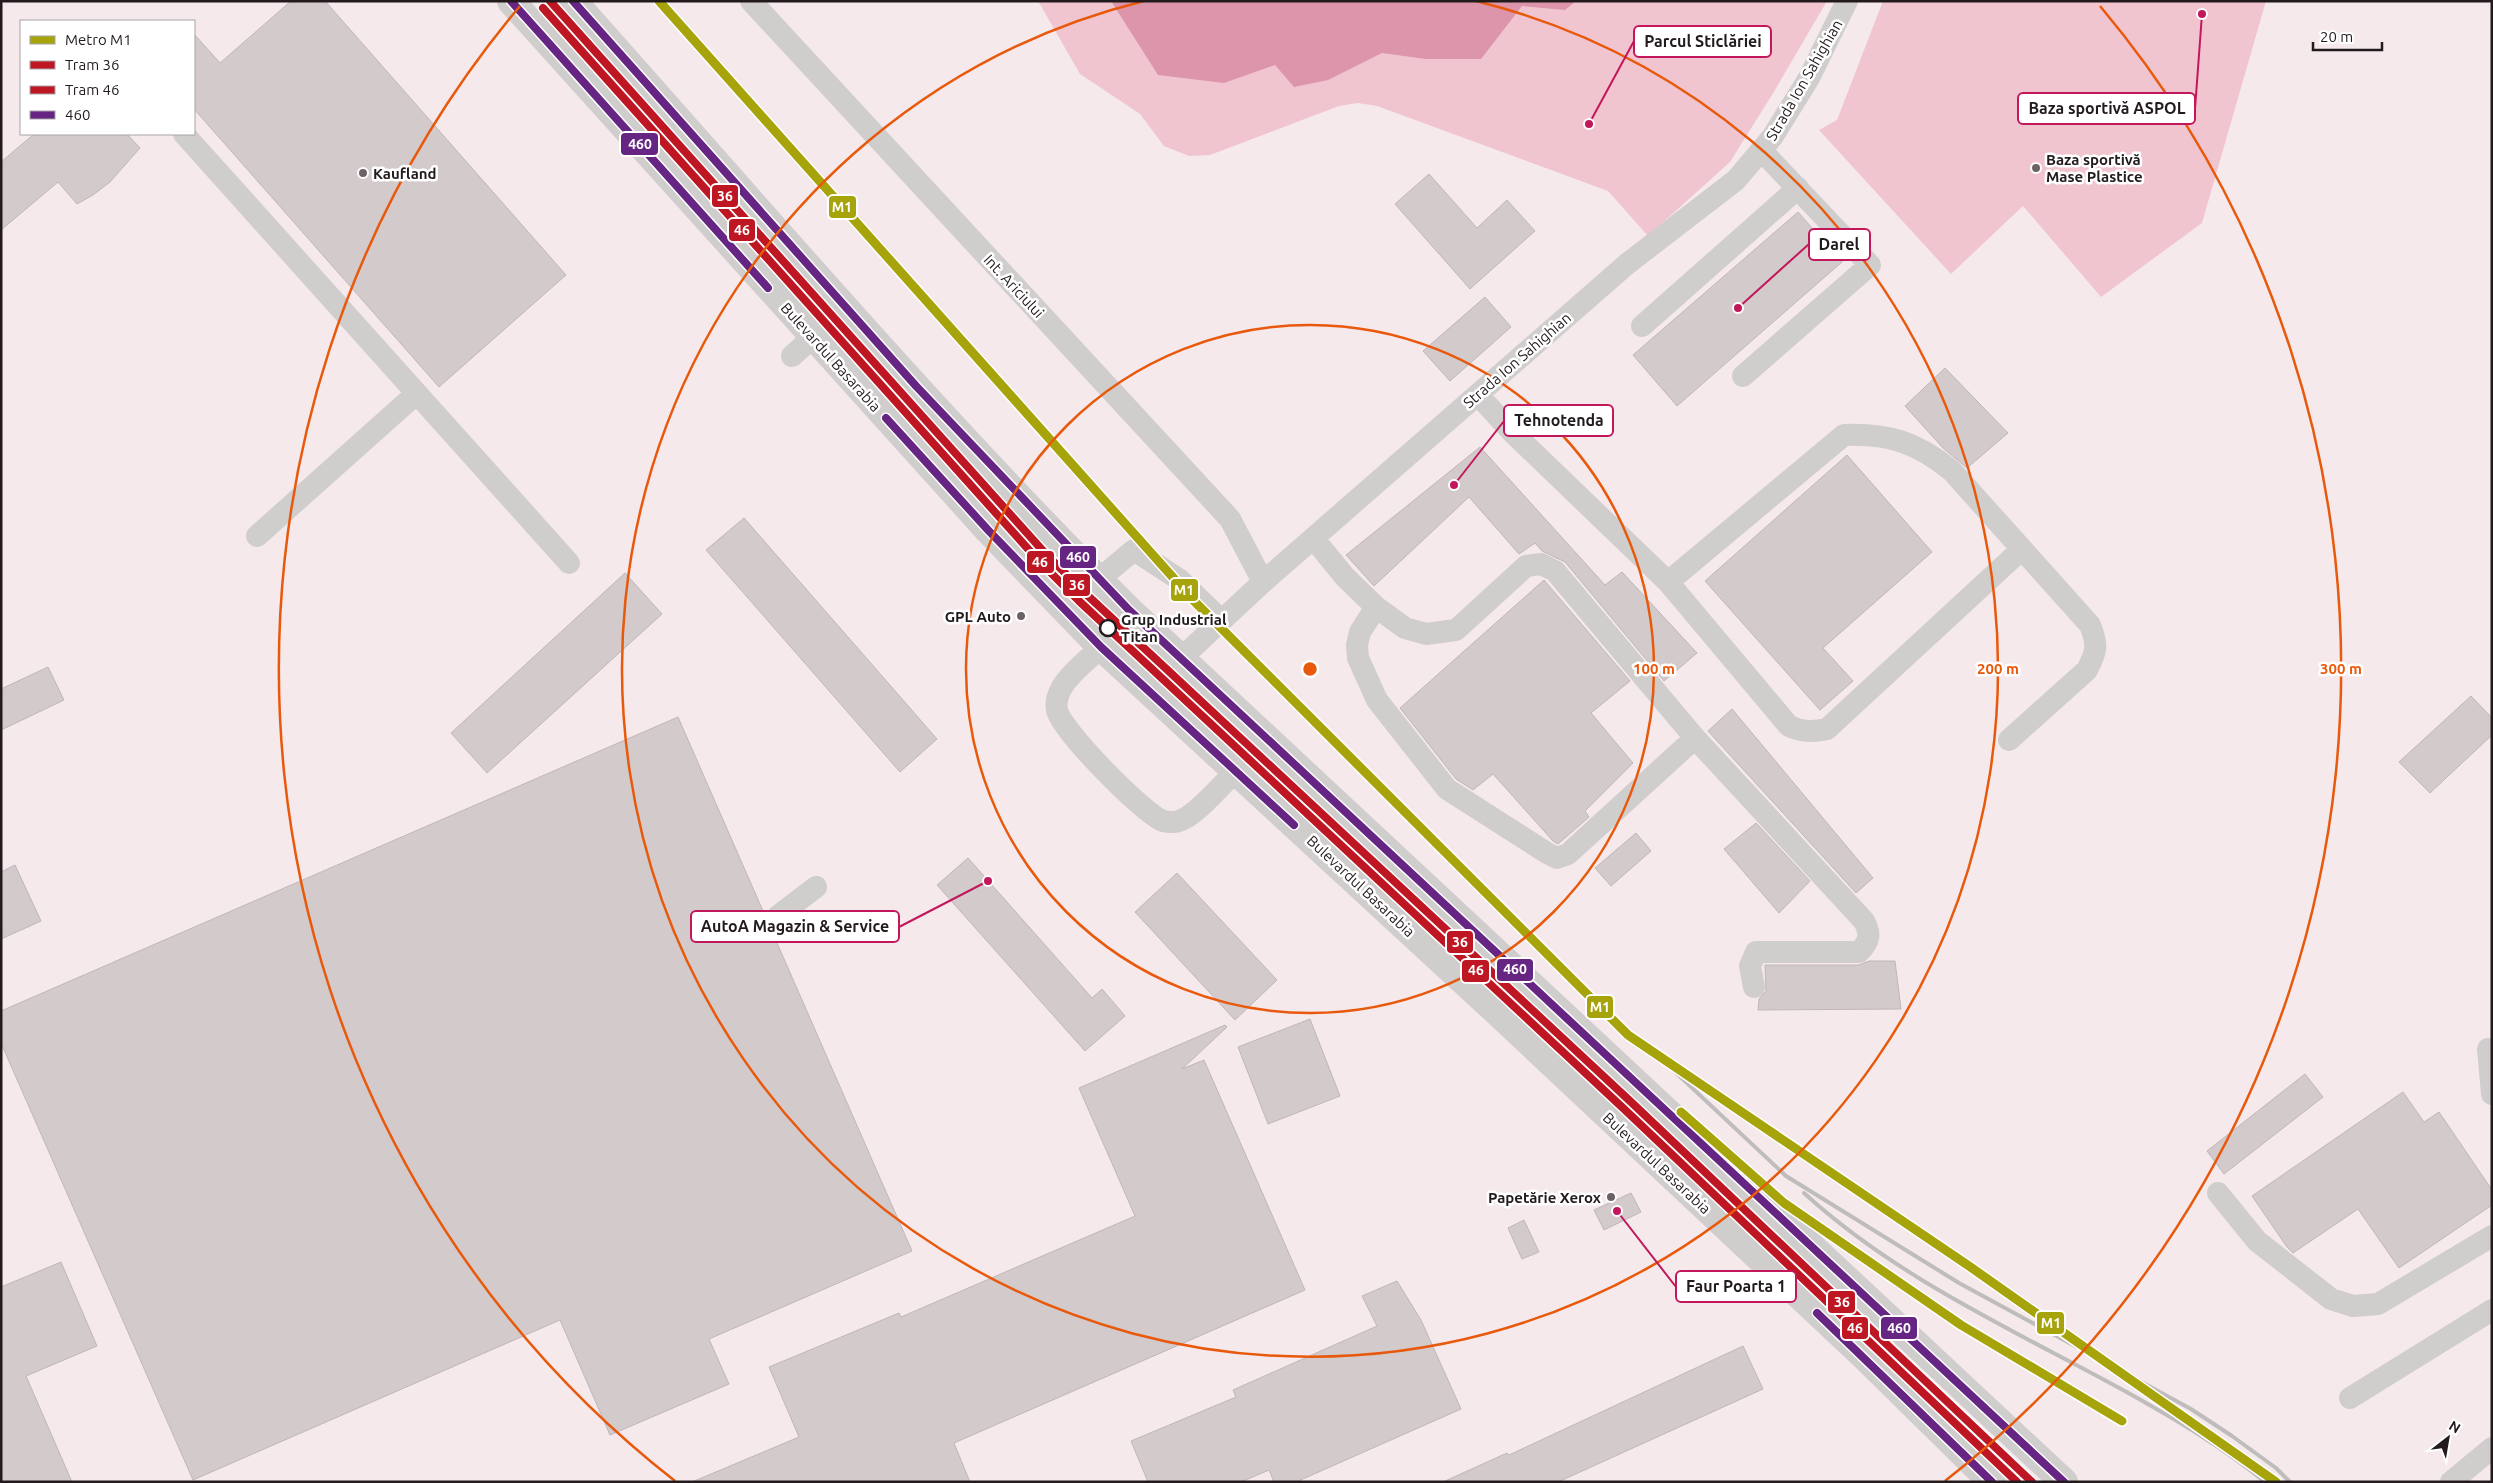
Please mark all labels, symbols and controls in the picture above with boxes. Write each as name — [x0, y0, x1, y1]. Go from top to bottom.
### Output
street label: Strada Ion Sahighian — [1762, 17, 1846, 143]
legend — [20, 20, 195, 135]
scale bar — [2313, 20, 2382, 52]
callout: Parcul Sticlăriei — [1634, 26, 1771, 57]
text: 20 m — [2320, 28, 2353, 45]
text: Metro M1 — [65, 31, 132, 48]
text: Parcul Sticlăriei — [1644, 32, 1762, 50]
text: Tram 36 — [65, 56, 120, 73]
text: Tram 46 — [65, 81, 120, 98]
callout: Baza sportivă ASPOL — [2018, 93, 2195, 124]
text: Baza sportivă ASPOL — [2029, 99, 2186, 117]
text: 460 — [65, 106, 90, 123]
line badge: 460 — [620, 132, 659, 156]
text: 460 — [628, 136, 652, 152]
place label: Baza sportivă Mase Plastice — [2046, 151, 2143, 185]
marker: Baza sportivă Mase Plastice — [2030, 162, 2042, 174]
place label: Kaufland — [373, 165, 437, 182]
marker: Kaufland — [357, 167, 369, 179]
line badge: 36 — [711, 184, 739, 208]
text: 36 — [717, 188, 733, 204]
line badge: M1 — [828, 195, 857, 219]
text: M1 — [832, 199, 852, 215]
line badge: 46 — [728, 218, 756, 242]
text: 46 — [734, 222, 750, 238]
callout: Darel — [1809, 229, 1870, 260]
text: Darel — [1819, 235, 1860, 253]
street label: Int. Ariciului — [980, 251, 1048, 321]
street label: Bulevardul Basarabia — [778, 299, 884, 415]
street label: Strada Ion Sahighian — [1460, 309, 1574, 411]
callout: Tehnotenda — [1504, 405, 1613, 436]
text: Tehnotenda — [1514, 411, 1604, 429]
line badge: 460 — [1059, 545, 1097, 569]
text: 460 — [1066, 549, 1090, 565]
line badge: 46 — [1026, 550, 1055, 574]
text: 46 — [1032, 554, 1048, 570]
line badge: 36 — [1062, 573, 1091, 597]
text: 36 — [1069, 577, 1085, 593]
line badge: M1 — [1170, 578, 1199, 602]
text: M1 — [1174, 582, 1194, 598]
place label: GPL Auto — [945, 608, 1011, 625]
marker: GPL Auto — [1015, 610, 1027, 622]
place label: Grup Industrial Titan — [1121, 611, 1227, 645]
marker: Grup Industrial Titan — [1099, 619, 1117, 637]
centre of rings — [1301, 660, 1319, 678]
text: 100 m — [1633, 660, 1675, 677]
text: 200 m — [1977, 660, 2019, 677]
text: 300 m — [2320, 660, 2362, 677]
street label: Bulevardul Basarabia — [1304, 832, 1418, 940]
callout: AutoA Magazin & Service — [691, 911, 899, 942]
text: AutoA Magazin & Service — [701, 917, 889, 935]
line badge: 36 — [1446, 930, 1474, 954]
text: 36 — [1452, 934, 1468, 950]
line badge: 460 — [1496, 958, 1534, 982]
line badge: 46 — [1461, 959, 1490, 983]
text: 460 — [1503, 961, 1527, 977]
text: 46 — [1468, 962, 1484, 978]
line badge: M1 — [1586, 995, 1614, 1019]
text: M1 — [1590, 999, 1610, 1015]
street label: Bulevardul Basarabia — [1600, 1109, 1714, 1217]
place label: Papetărie Xerox — [1488, 1189, 1601, 1206]
marker: Papetărie Xerox — [1605, 1191, 1617, 1203]
callout: Faur Poarta 1 — [1676, 1271, 1796, 1302]
text: Faur Poarta 1 — [1686, 1277, 1786, 1295]
line badge: 36 — [1827, 1290, 1856, 1314]
text: 36 — [1834, 1294, 1850, 1310]
line badge: M1 — [2036, 1311, 2065, 1335]
text: M1 — [2041, 1315, 2061, 1331]
line badge: 46 — [1841, 1316, 1869, 1340]
line badge: 460 — [1880, 1316, 1918, 1340]
text: 46 — [1847, 1320, 1863, 1336]
text: 460 — [1887, 1320, 1911, 1336]
north arrow — [2423, 1413, 2473, 1463]
text: N — [2446, 1417, 2463, 1436]

